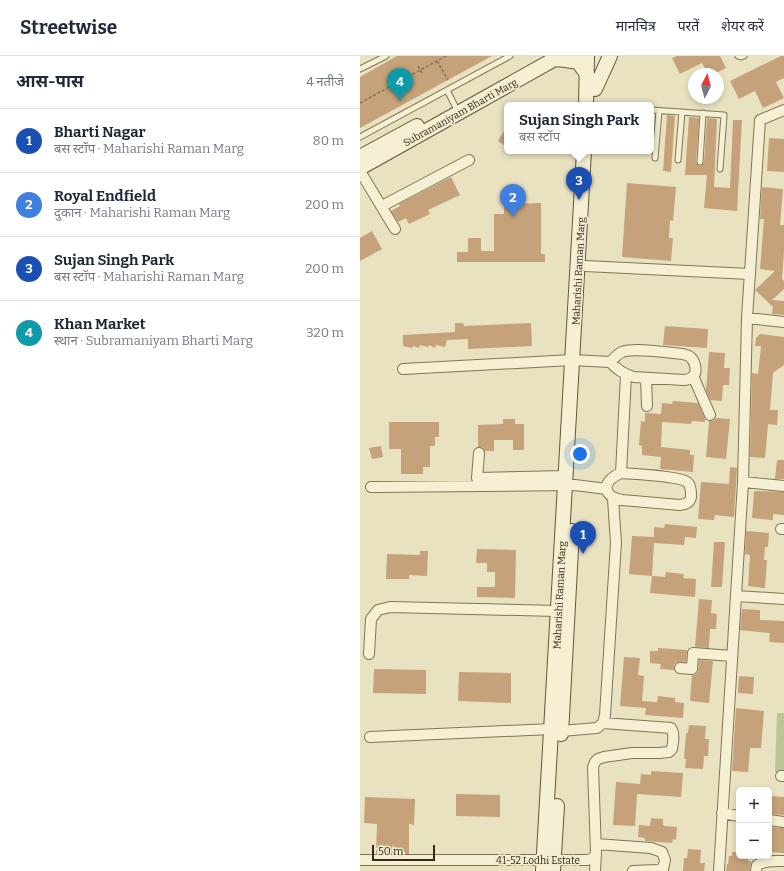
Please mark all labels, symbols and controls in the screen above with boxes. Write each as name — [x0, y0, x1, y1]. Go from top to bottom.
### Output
text: Streetwise — [20, 16, 117, 39]
text: मानचित्र — [616, 18, 656, 35]
text: परतें — [678, 18, 699, 35]
text: शेयर करें — [721, 18, 764, 35]
pin: 4 — [387, 68, 413, 101]
north arrow — [688, 68, 724, 104]
text: आस-पास — [16, 71, 84, 92]
text: 4 नतीजे — [306, 74, 344, 89]
street label: Subramaniyam Bharti Marg — [401, 76, 520, 149]
popup — [504, 102, 654, 154]
text: Sujan Singh Park — [519, 111, 639, 129]
text: Bharti Nagar — [54, 123, 146, 141]
text: बस स्टॉप — [519, 129, 560, 144]
text: 1 — [26, 133, 32, 148]
text: 80 m — [313, 133, 344, 148]
text: बस स्टॉप · Maharishi Raman Marg — [54, 141, 244, 156]
pin: 3 — [566, 167, 592, 200]
pin: 2 — [500, 184, 526, 217]
text: Royal Endfield — [54, 187, 156, 205]
text: 2 — [25, 197, 33, 212]
text: 200 m — [305, 197, 344, 212]
text: दुकान · Maharishi Raman Marg — [54, 205, 230, 220]
street label: Maharishi Raman Marg — [570, 216, 588, 325]
text: Sujan Singh Park — [54, 251, 174, 269]
text: 3 — [25, 261, 33, 276]
text: 200 m — [305, 261, 344, 276]
text: बस स्टॉप · Maharishi Raman Marg — [54, 269, 244, 284]
text: Khan Market — [54, 315, 146, 333]
text: 4 — [25, 325, 33, 340]
text: 320 m — [306, 325, 344, 340]
text: स्थान · Subramaniyam Bharti Marg — [54, 333, 253, 348]
your location — [570, 444, 590, 464]
pin: 1 — [570, 521, 596, 554]
street label: Maharishi Raman Marg — [551, 540, 569, 649]
map controls — [736, 787, 772, 859]
button: + — [736, 787, 772, 823]
button: − — [736, 823, 772, 859]
scale bar — [372, 843, 435, 862]
text: 50 m — [378, 845, 404, 858]
street label: 41-52 Lodhi Estate — [496, 855, 580, 867]

